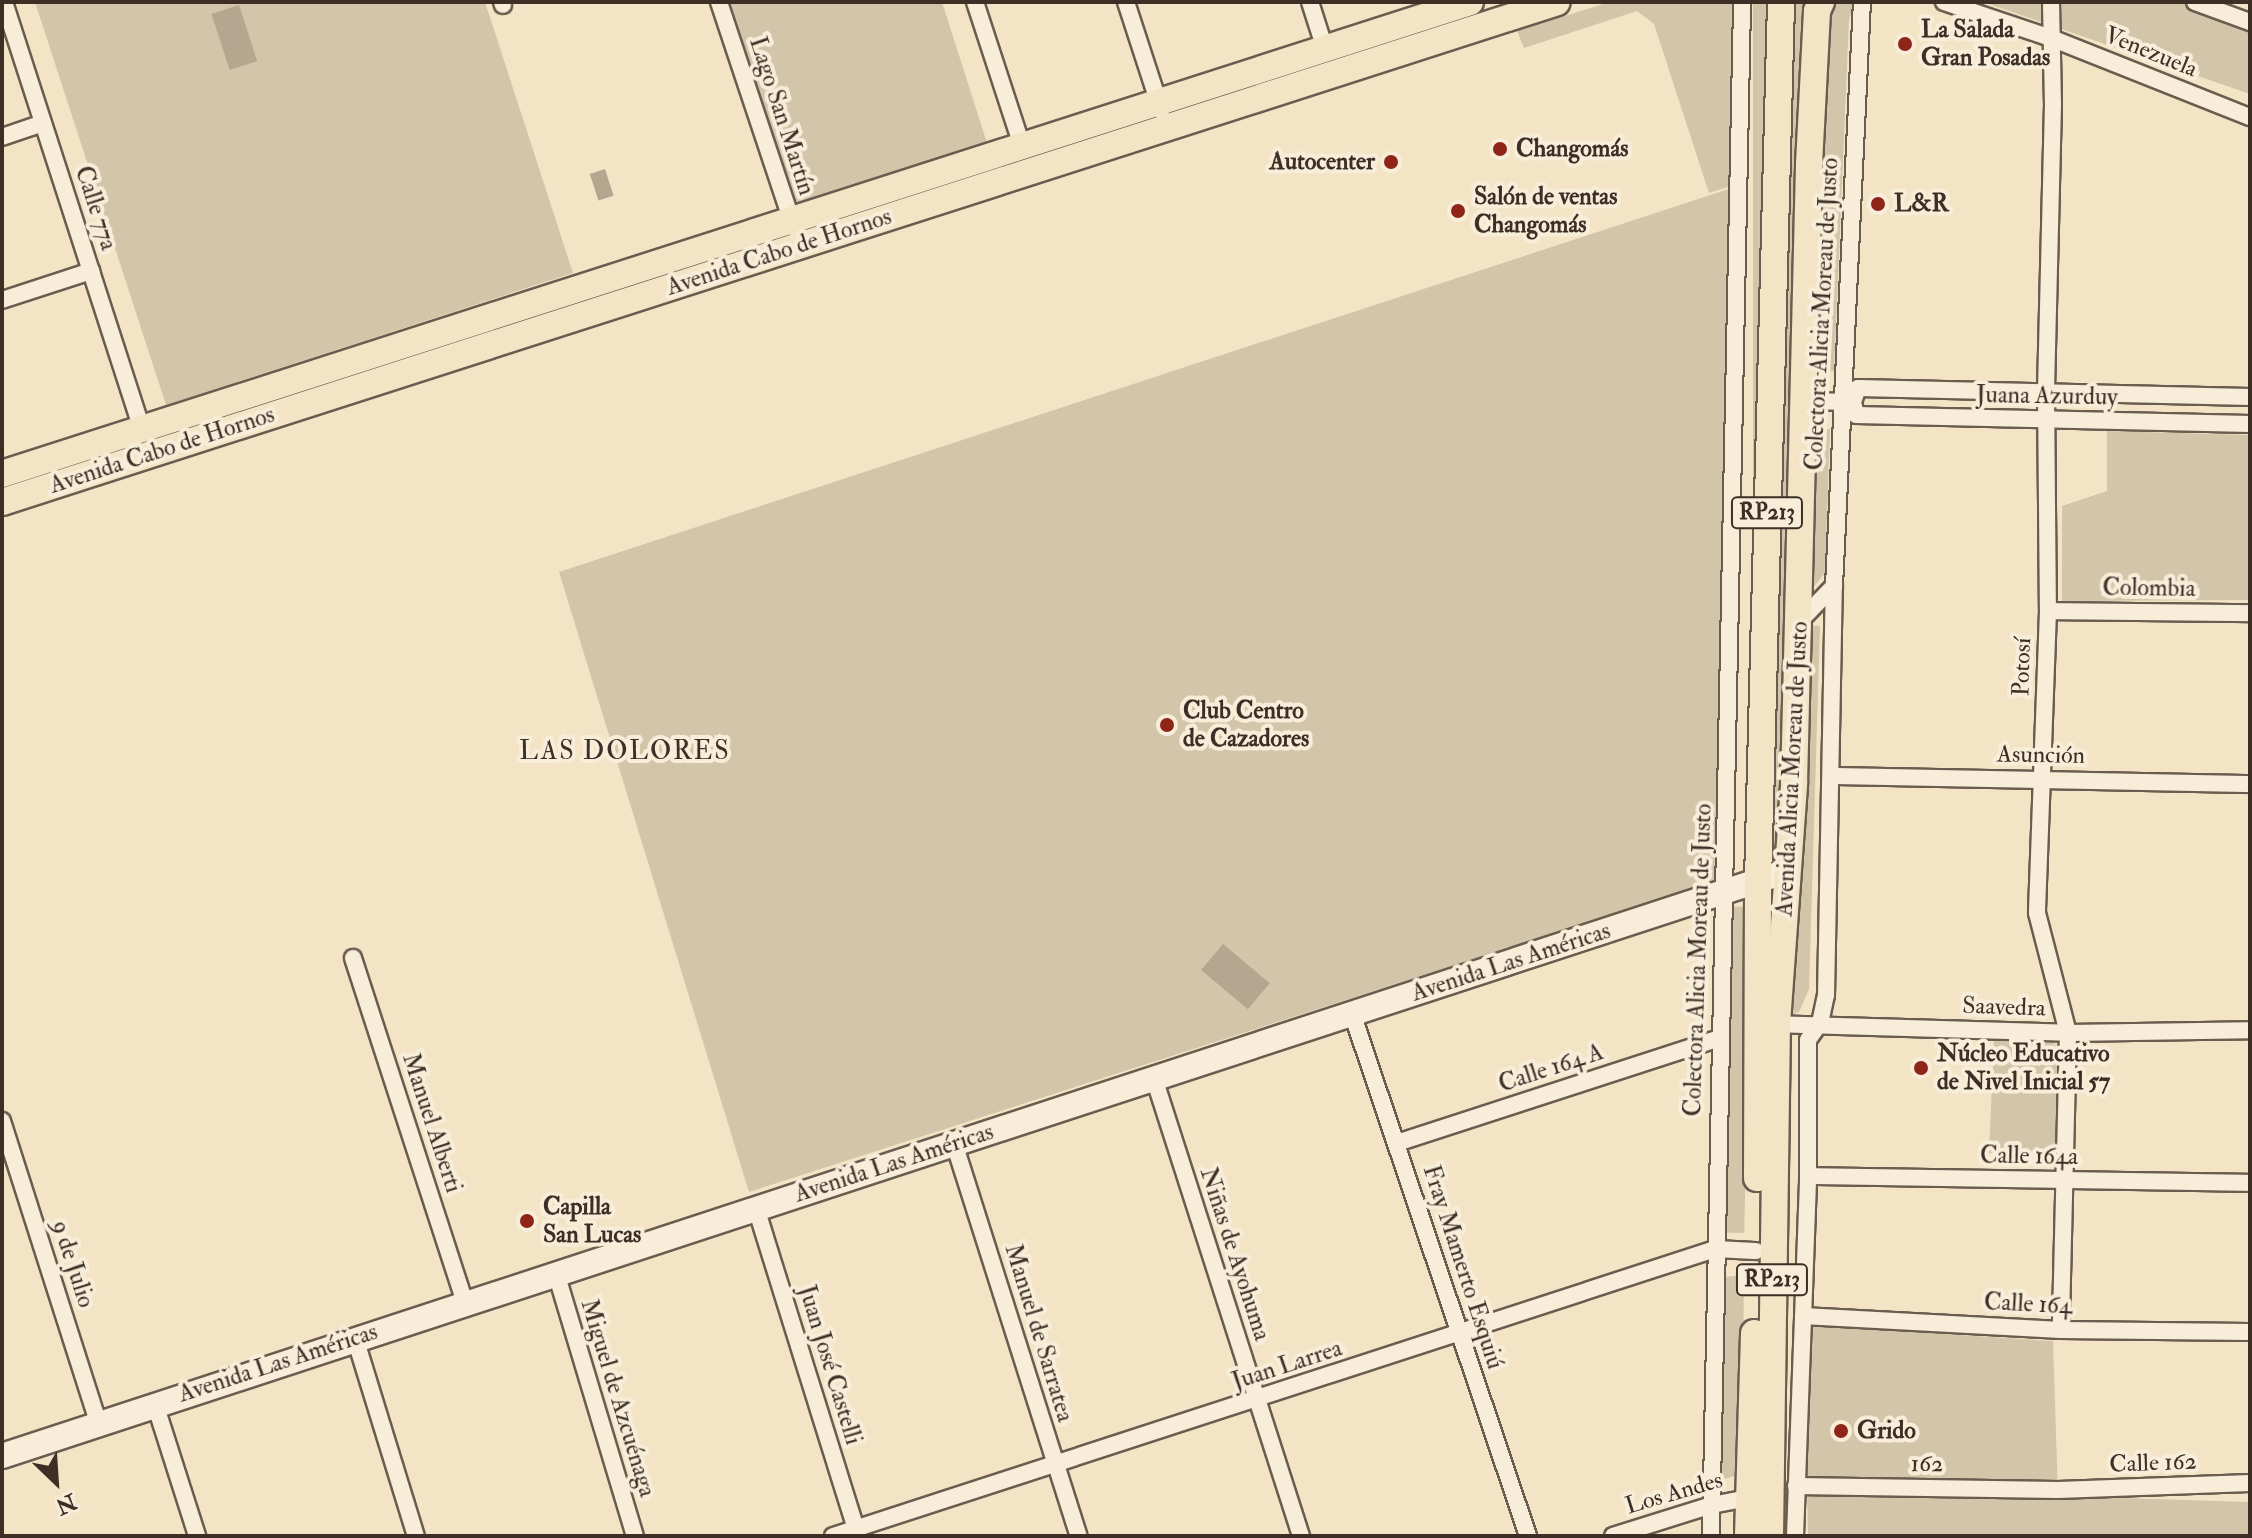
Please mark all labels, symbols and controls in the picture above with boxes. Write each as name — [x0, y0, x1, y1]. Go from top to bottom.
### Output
place label: La Salada Gran Posadas — [1921, 16, 2050, 72]
street label: Venezuela — [2100, 20, 2202, 84]
street label: Lago San Martín — [743, 33, 821, 199]
marker: La Salada Gran Posadas — [1896, 35, 1914, 53]
place label: Changomás — [1516, 135, 1628, 163]
marker: Changomás — [1491, 140, 1509, 158]
place label: Autocenter — [1270, 148, 1375, 176]
marker: Autocenter — [1382, 153, 1400, 171]
street label: Colectora Alicia Moreau de Justo — [1799, 157, 1845, 471]
street label: Calle 77a — [69, 162, 123, 254]
place label: Salón de ventas Changomás — [1474, 183, 1617, 239]
place label: L&R — [1894, 190, 1949, 218]
marker: L&R — [1869, 195, 1887, 213]
street label: Avenida Cabo de Hornos — [663, 202, 895, 302]
marker: Salón de ventas Changomás — [1449, 202, 1467, 220]
street label: Juana Azurduy — [1976, 380, 2118, 412]
street label: Avenida Cabo de Hornos — [46, 400, 278, 500]
road number: RP213 — [1729, 495, 1805, 531]
street label: Colombia — [2102, 573, 2196, 603]
street label: Avenida Alicia Moreau de Justo — [1770, 621, 1814, 917]
street label: Potosí — [2007, 637, 2037, 697]
place label: Club Centro de Cazadores — [1183, 697, 1309, 753]
marker: Club Centro de Cazadores — [1158, 716, 1176, 734]
district label: LAS DOLORES — [519, 736, 731, 768]
street label: Asunción — [1997, 740, 2085, 770]
street label: Colectora Alicia Moreau de Justo — [1678, 803, 1718, 1117]
street label: Avenida Las Américas — [1408, 916, 1614, 1008]
street label: Saavedra — [1962, 991, 2046, 1023]
street label: Calle 164 A — [1495, 1038, 1607, 1098]
place label: Núcleo Educativo de Nivel Inicial 57 — [1937, 1040, 2110, 1096]
street label: Manuel Alberti — [396, 1050, 468, 1196]
marker: Núcleo Educativo de Nivel Inicial 57 — [1912, 1059, 1930, 1077]
street label: Avenida Las Américas — [791, 1117, 997, 1209]
street label: Calle 164a — [1980, 1141, 2078, 1171]
street label: Fray Mamerto Esquiú — [1416, 1161, 1510, 1373]
street label: Niñas de Ayohuma — [1193, 1164, 1277, 1344]
place label: Capilla San Lucas — [543, 1193, 641, 1249]
marker: Capilla San Lucas — [518, 1212, 536, 1230]
street label: 9 de Julio — [45, 1217, 101, 1311]
street label: Manuel de Sarratea — [998, 1241, 1080, 1425]
road number: RP213 — [1734, 1262, 1810, 1298]
street label: Juan José Castelli — [792, 1282, 868, 1448]
street label: Calle 164 — [1983, 1287, 2073, 1321]
street label: Miguel de Azcuénaga — [574, 1296, 662, 1500]
street label: Avenida Las Américas — [175, 1317, 381, 1409]
street label: Juan Larrea — [1228, 1334, 1346, 1396]
place label: Grido — [1857, 1417, 1916, 1445]
marker: Grido — [1832, 1422, 1850, 1440]
north arrow — [16, 1442, 96, 1522]
street label: Calle 162 — [2109, 1447, 2197, 1479]
street label: 162 — [1910, 1449, 1944, 1479]
street label: Los Andes — [1622, 1465, 1726, 1521]
text: N — [51, 1487, 81, 1521]

